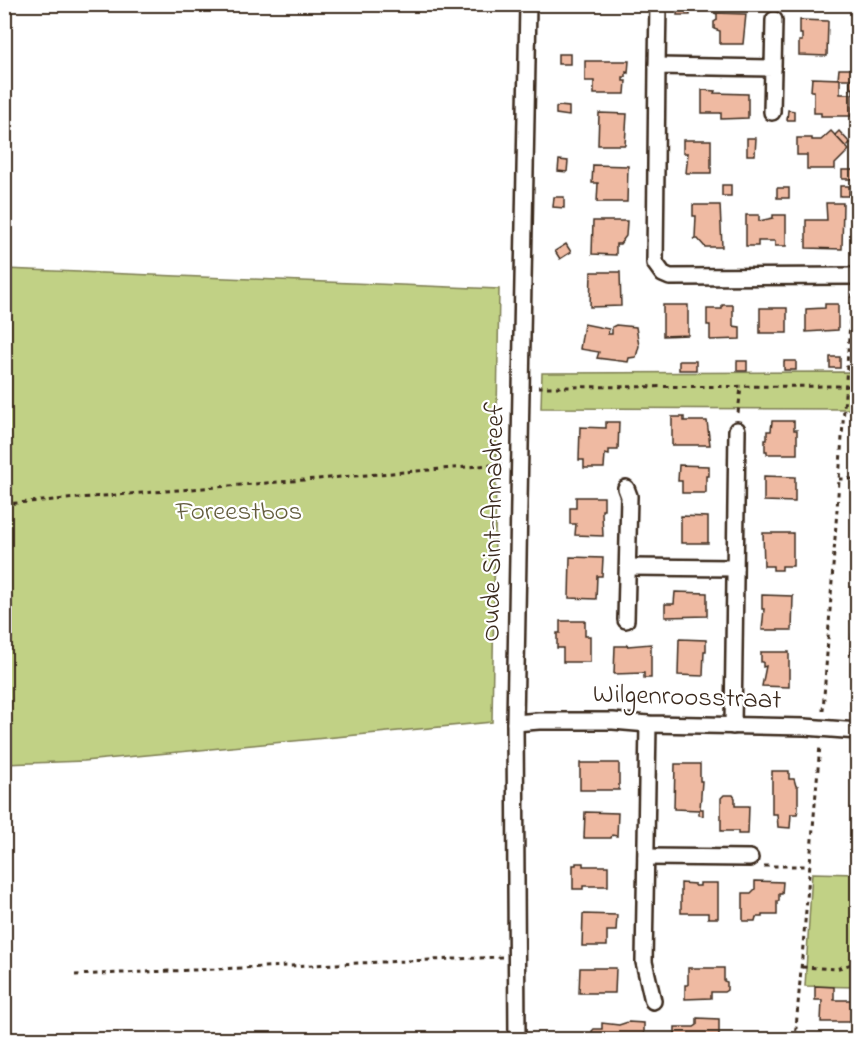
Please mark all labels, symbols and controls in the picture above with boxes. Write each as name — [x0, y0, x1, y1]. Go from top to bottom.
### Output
street label: Oude Sint-Annadreef — [472, 401, 516, 642]
park label: Foreestbos — [175, 493, 302, 532]
street label: Wilgenroosstraat — [592, 675, 782, 721]

